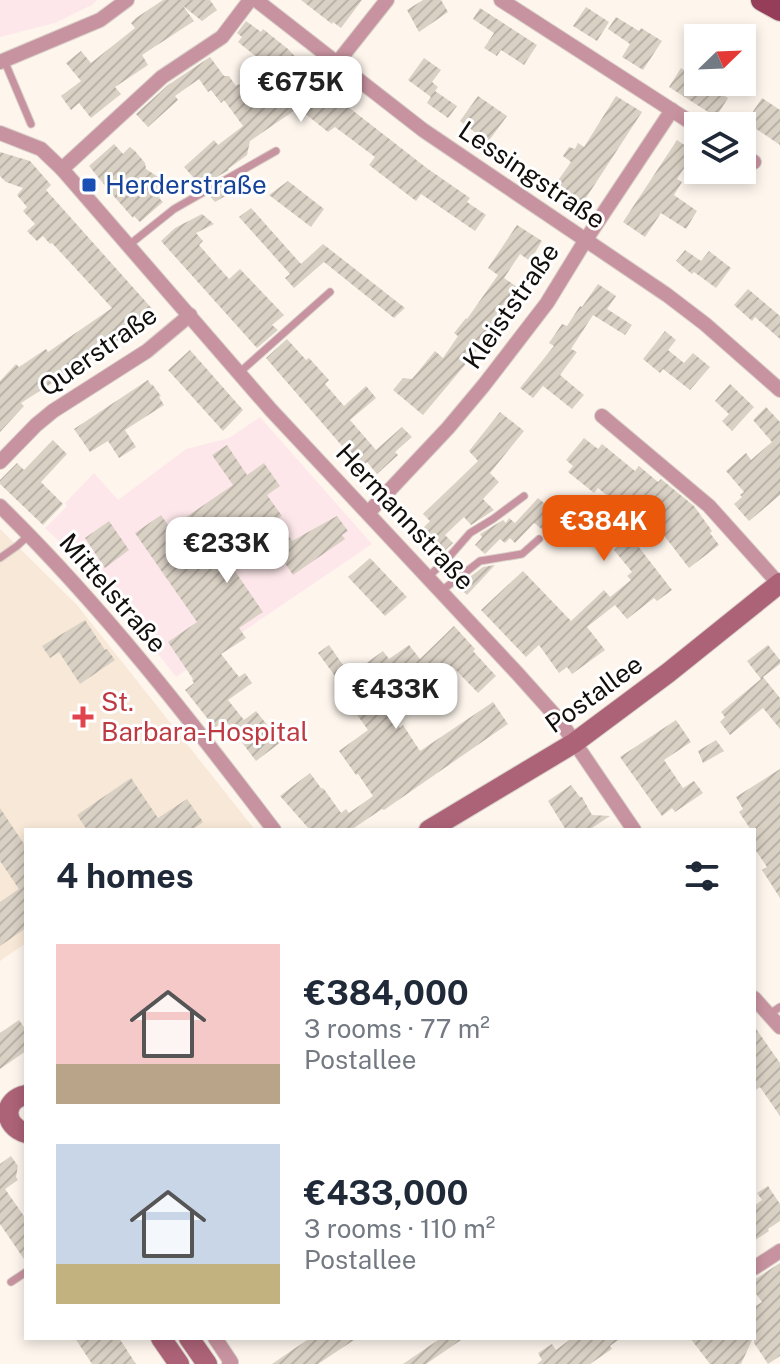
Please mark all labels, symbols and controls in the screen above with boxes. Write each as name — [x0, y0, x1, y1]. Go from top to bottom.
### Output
north arrow — [684, 24, 756, 96]
map controls — [684, 24, 756, 184]
pin: €675K — [245, 56, 357, 124]
text: €675K — [258, 66, 344, 97]
button: layers — [684, 112, 756, 184]
street label: Lessingstraße — [453, 114, 611, 235]
place label: Herderstraße — [105, 169, 267, 200]
marker: Herderstraße — [80, 176, 98, 194]
street label: Kleiststraße — [456, 237, 565, 374]
street label: Querstraße — [33, 299, 162, 402]
street label: Hermannstraße — [330, 437, 481, 596]
pin: €384K — [548, 495, 660, 563]
text: €384K — [560, 505, 648, 536]
pin: €233K — [171, 517, 283, 585]
street label: Mittelstraße — [53, 527, 173, 658]
text: €233K — [184, 527, 270, 558]
street label: Postallee — [539, 648, 648, 739]
pin: €433K — [340, 663, 452, 731]
text: €433K — [352, 673, 440, 704]
place label: St. Barbara-Hospital — [101, 686, 308, 747]
marker: St. Barbara-Hospital — [72, 706, 94, 728]
icon: filters — [680, 854, 724, 898]
text: 4 homes — [56, 856, 194, 896]
text: €384,000 — [304, 973, 469, 1013]
icon: home — [120, 976, 216, 1072]
text: 3 rooms · 77 m² — [304, 1013, 490, 1044]
text: Postallee — [304, 1044, 416, 1075]
text: €433,000 — [304, 1173, 469, 1213]
icon: home — [120, 1176, 216, 1272]
text: 3 rooms · 110 m² — [304, 1213, 495, 1244]
text: Postallee — [304, 1244, 416, 1275]

